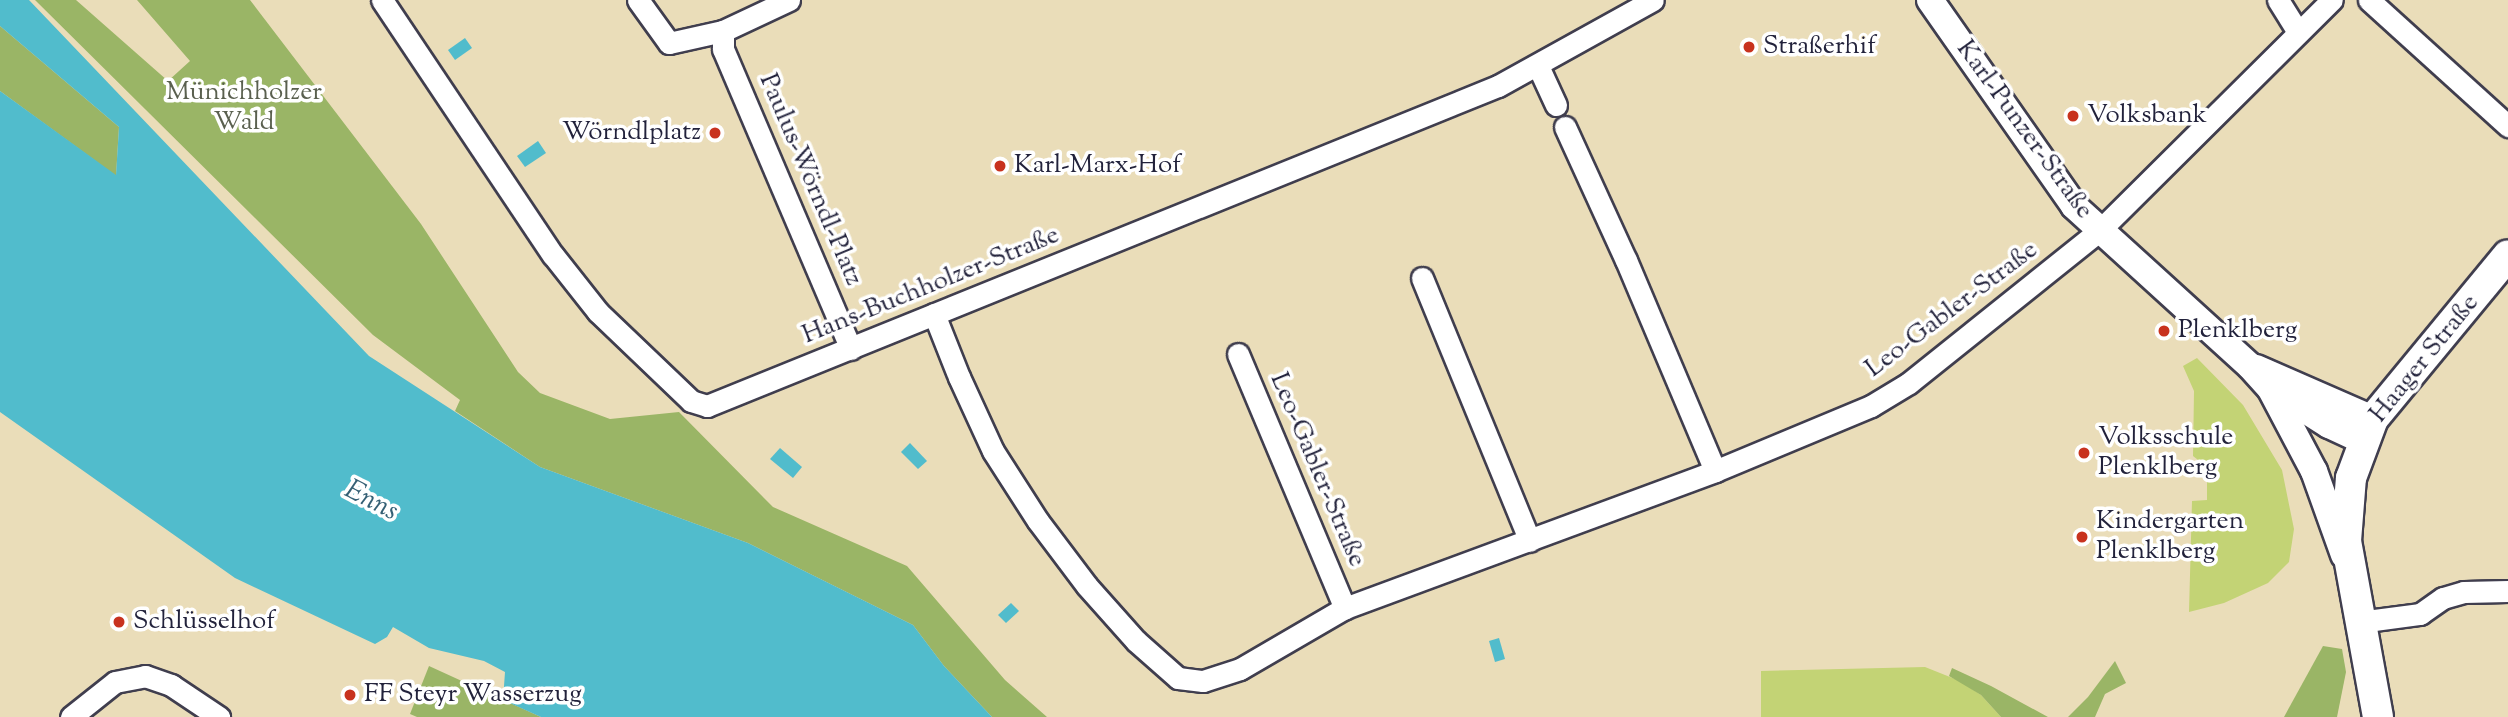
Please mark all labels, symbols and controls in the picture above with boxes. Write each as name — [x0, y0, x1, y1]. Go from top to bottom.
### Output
place label: Straßerhif — [1763, 31, 1876, 63]
street label: Karl-Punzer-Straße — [1949, 35, 2099, 225]
marker: Straßerhif — [1741, 39, 1757, 55]
street label: Paulus-Wörndl-Platz — [751, 69, 869, 291]
park label: Münichholzer Wald — [166, 77, 322, 138]
place label: Volksbank — [2087, 100, 2207, 132]
marker: Volksbank — [2065, 108, 2081, 124]
place label: Wörndlplatz — [562, 117, 701, 149]
marker: Wörndlplatz — [707, 125, 723, 141]
place label: Karl-Marx-Hof — [1014, 150, 1181, 182]
marker: Karl-Marx-Hof — [992, 158, 1008, 174]
street label: Hans-Buchholzer-Straße — [798, 220, 1064, 352]
street label: Leo-Gabler-Straße — [1860, 235, 2044, 385]
street label: Haager Straße — [2364, 289, 2486, 429]
place label: Plenklberg — [2178, 315, 2298, 347]
marker: Plenklberg — [2156, 323, 2172, 339]
street label: Leo-Gabler-Straße — [1262, 368, 1372, 572]
place label: Volksschule Plenklberg — [2098, 422, 2233, 484]
marker: Volksschule Plenklberg — [2076, 445, 2092, 461]
water label: Enns — [338, 473, 404, 529]
place label: Kindergarten Plenklberg — [2096, 506, 2244, 568]
marker: Kindergarten Plenklberg — [2074, 529, 2090, 545]
place label: Schlüsselhof — [133, 606, 275, 638]
marker: Schlüsselhof — [111, 614, 127, 630]
place label: FF Steyr Wasserzug — [364, 679, 582, 711]
marker: FF Steyr Wasserzug — [342, 687, 358, 703]

